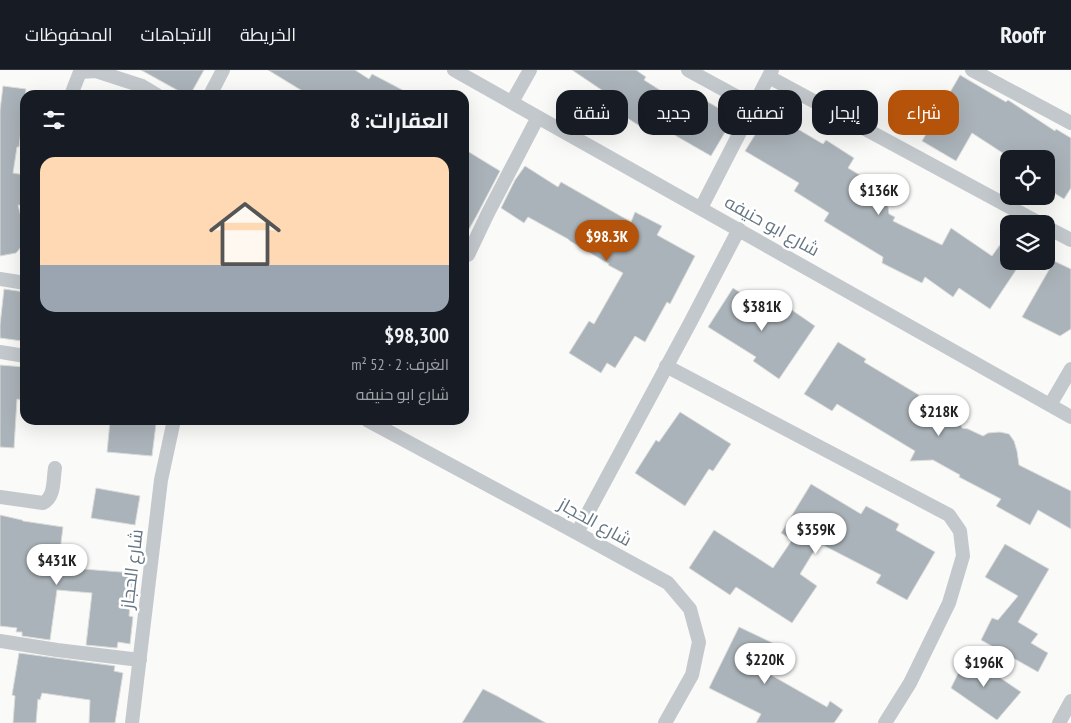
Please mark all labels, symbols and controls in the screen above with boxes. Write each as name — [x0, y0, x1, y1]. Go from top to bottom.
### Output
text: Roofr — [1000, 19, 1046, 50]
text: المحفوظات — [25, 23, 113, 46]
text: الاتجاهات — [141, 23, 212, 46]
text: الخريطة — [240, 23, 296, 46]
chip: شقة — [556, 90, 628, 135]
chip: جديد — [638, 90, 708, 135]
chip: تصفية — [718, 90, 802, 135]
chip: إيجار — [812, 90, 878, 135]
chip: شراء — [888, 90, 959, 135]
icon: filters — [40, 106, 68, 134]
text: العقارات: 8 — [350, 107, 449, 134]
map controls — [1000, 150, 1055, 270]
button: locate — [1000, 150, 1055, 205]
pin: $136K — [844, 174, 914, 216]
text: $136K — [860, 180, 898, 200]
icon: home — [200, 189, 290, 279]
street label: شارع ابو حنيفه — [720, 190, 824, 262]
button: layers — [1000, 215, 1055, 270]
pin: $98.3K — [566, 220, 648, 262]
text: $98.3K — [586, 226, 628, 246]
pin: $381K — [727, 290, 797, 332]
text: $381K — [743, 296, 781, 316]
text: $98,300 — [384, 322, 449, 349]
text: الغرف: 2 · 52 m² — [351, 354, 449, 374]
text: شارع ابو حنيفه — [356, 384, 449, 404]
pin: $218K — [904, 394, 974, 437]
text: $218K — [920, 401, 958, 421]
street label: شارع الحجاز — [553, 492, 636, 552]
pin: $359K — [781, 512, 851, 555]
text: $359K — [797, 519, 835, 539]
street label: شارع الحجاز — [115, 528, 149, 611]
pin: $431K — [22, 544, 92, 586]
text: $431K — [38, 550, 76, 570]
pin: $220K — [730, 642, 800, 685]
pin: $196K — [949, 646, 1019, 688]
text: $220K — [746, 649, 784, 669]
text: $196K — [965, 652, 1003, 672]

